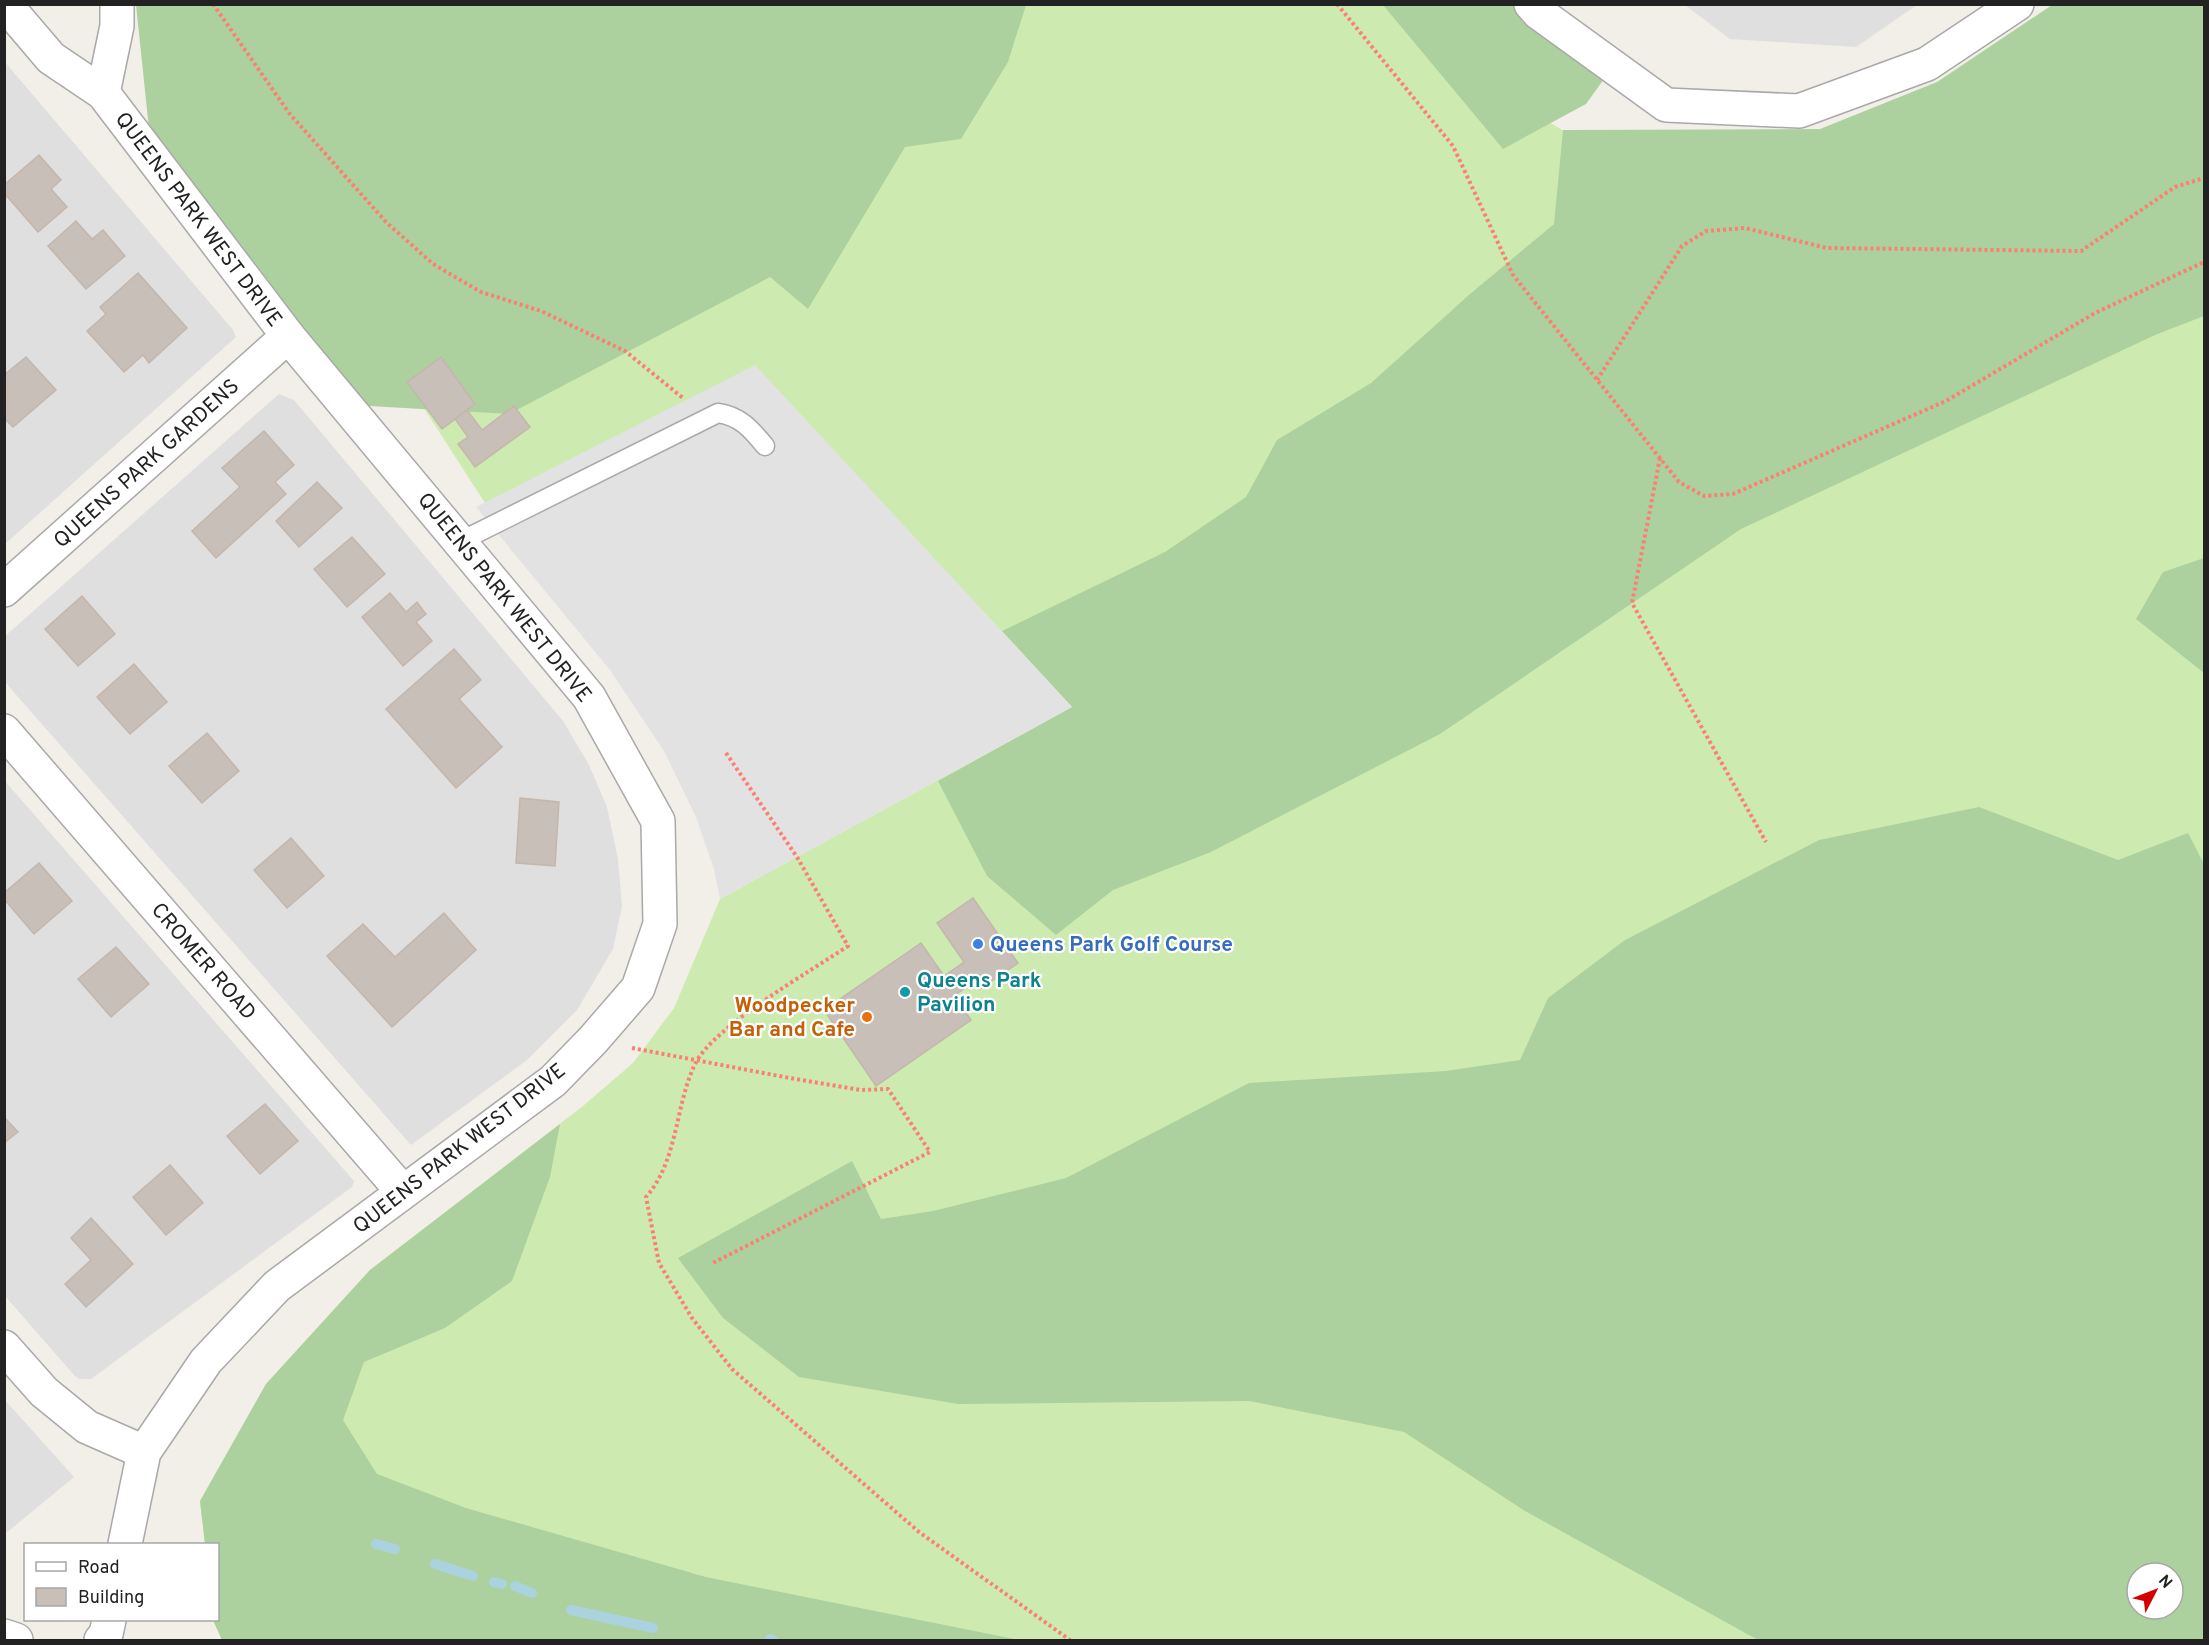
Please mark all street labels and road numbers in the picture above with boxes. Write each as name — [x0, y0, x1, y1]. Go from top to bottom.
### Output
street label: QUEENS PARK WEST DRIVE — [108, 107, 288, 333]
street label: QUEENS PARK GARDENS — [49, 374, 245, 555]
street label: QUEENS PARK WEST DRIVE — [411, 487, 597, 708]
street label: CROMER ROAD — [144, 898, 261, 1026]
street label: QUEENS PARK WEST DRIVE — [348, 1058, 572, 1241]

